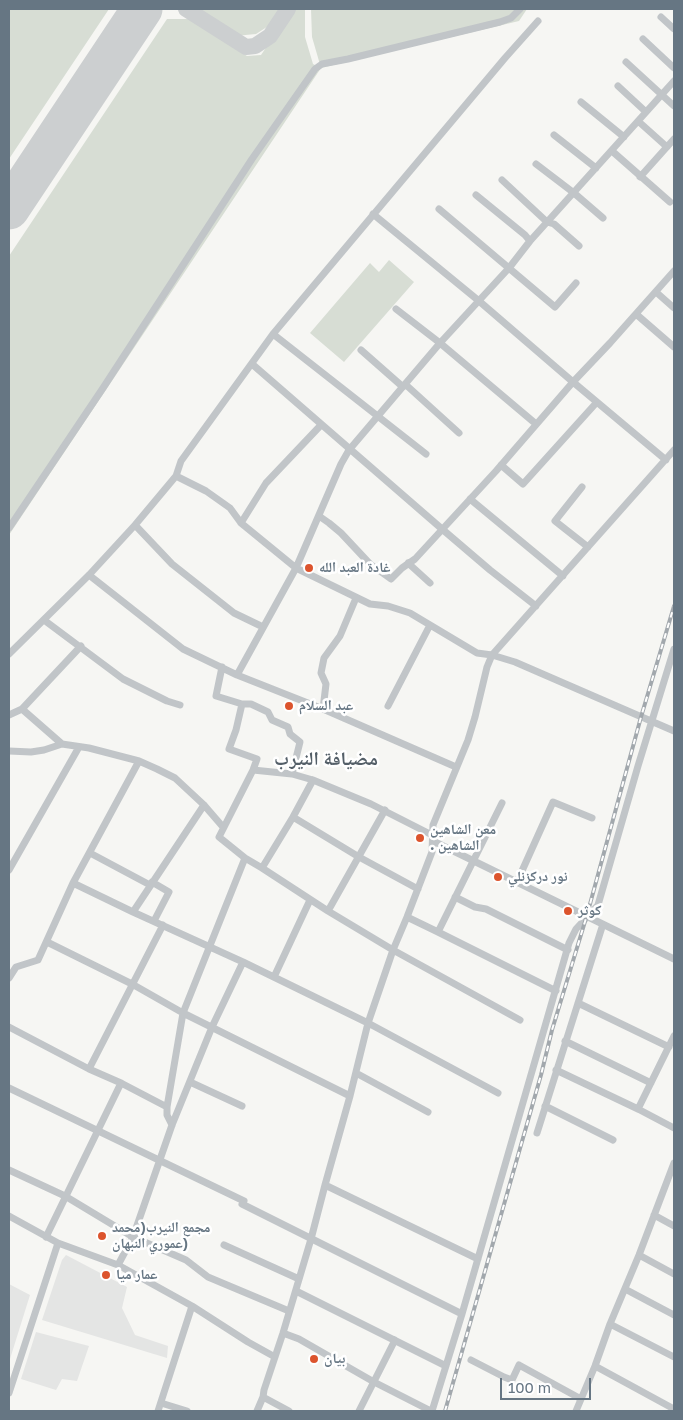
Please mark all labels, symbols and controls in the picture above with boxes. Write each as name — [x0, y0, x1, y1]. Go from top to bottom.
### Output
place label: غادة العبد الله — [319, 560, 390, 576]
marker: غادة العبد الله — [303, 562, 315, 574]
place label: عبد السلام — [299, 698, 353, 714]
marker: عبد السلام — [283, 700, 295, 712]
district label: مضيافة النيرب — [274, 748, 378, 770]
place label: معن الشاهين . الشاهين — [430, 822, 496, 854]
marker: معن الشاهين . الشاهين — [414, 832, 426, 844]
place label: نور دركزنلي — [508, 869, 567, 885]
marker: نور دركزنلي — [492, 871, 504, 883]
place label: كوثر — [578, 903, 601, 919]
marker: كوثر — [562, 905, 574, 917]
place label: مجمع النيرب(محمد عموري النبهان) — [112, 1220, 210, 1252]
marker: مجمع النيرب(محمد عموري النبهان) — [96, 1230, 108, 1242]
place label: عمار ميا — [116, 1267, 158, 1283]
marker: عمار ميا — [100, 1269, 112, 1281]
place label: بيان — [324, 1351, 345, 1367]
marker: بيان — [308, 1353, 320, 1365]
scale bar — [503, 1368, 594, 1400]
text: 100 m — [508, 1378, 551, 1396]

